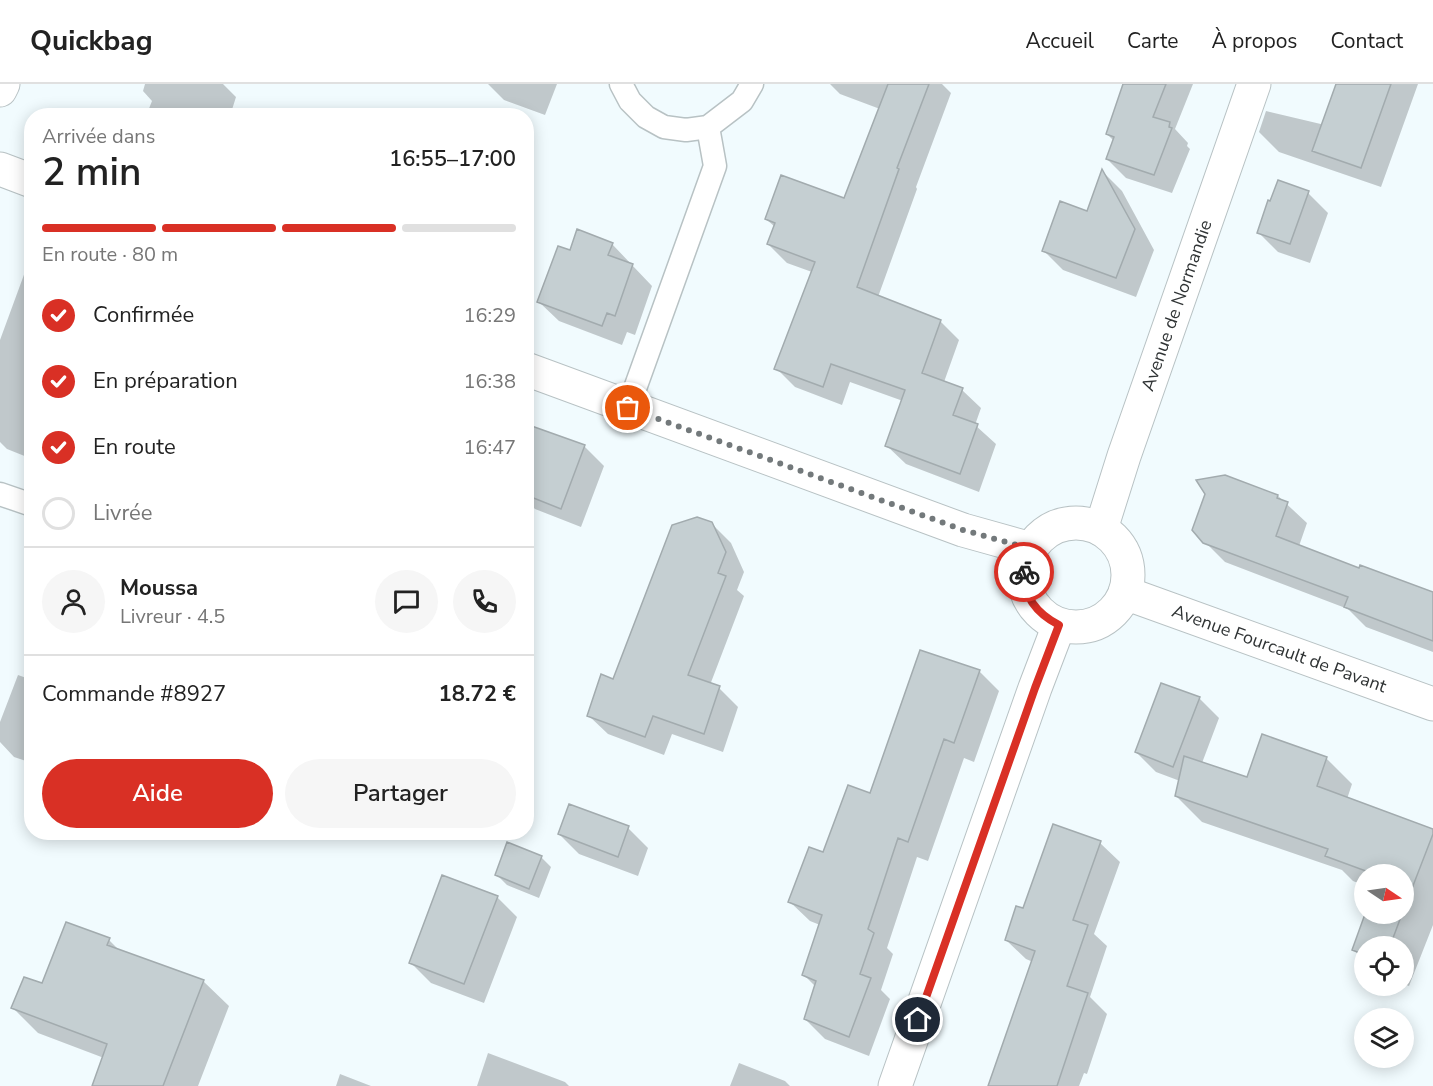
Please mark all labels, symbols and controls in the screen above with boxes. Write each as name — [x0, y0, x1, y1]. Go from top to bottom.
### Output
text: Quickbag — [30, 22, 153, 60]
text: Accueil — [1025, 27, 1094, 55]
text: Carte — [1127, 27, 1178, 55]
text: À propos — [1211, 27, 1297, 55]
text: Contact — [1330, 27, 1403, 55]
text: Arrivée dans — [42, 123, 155, 150]
text: 16:55–17:00 — [389, 144, 516, 174]
text: 2 min — [42, 146, 141, 199]
street label: Avenue de Normandie — [1136, 217, 1218, 394]
text: En route · 80 m — [42, 241, 178, 268]
icon: check — [42, 299, 75, 332]
text: Confirmée — [93, 300, 194, 330]
text: 16:29 — [463, 302, 516, 329]
icon: check — [42, 365, 75, 398]
text: En préparation — [93, 366, 238, 396]
text: 16:38 — [463, 368, 516, 395]
pin — [602, 382, 653, 433]
icon: bag — [611, 391, 644, 424]
icon: check — [42, 431, 75, 464]
text: En route — [93, 432, 176, 462]
text: 16:47 — [463, 434, 516, 461]
text: Livrée — [93, 498, 153, 528]
courier — [994, 542, 1054, 602]
icon: bike — [1008, 556, 1041, 589]
button: person — [42, 570, 105, 633]
button: chat — [375, 570, 438, 633]
button: phone — [453, 570, 516, 633]
text: Moussa — [120, 573, 198, 603]
street label: Avenue Fourcault de Pavant — [1169, 599, 1390, 698]
text: Livreur · 4.5 — [120, 603, 225, 630]
text: Commande #8927 — [42, 679, 226, 709]
text: 18.72 € — [439, 679, 516, 709]
button: Aide — [42, 759, 273, 828]
button: Partager — [285, 759, 516, 828]
north arrow — [1354, 864, 1414, 924]
map controls — [1354, 864, 1414, 1068]
button: locate — [1354, 936, 1414, 996]
pin — [892, 994, 943, 1045]
icon: home — [901, 1003, 934, 1036]
button: layers — [1354, 1008, 1414, 1068]

